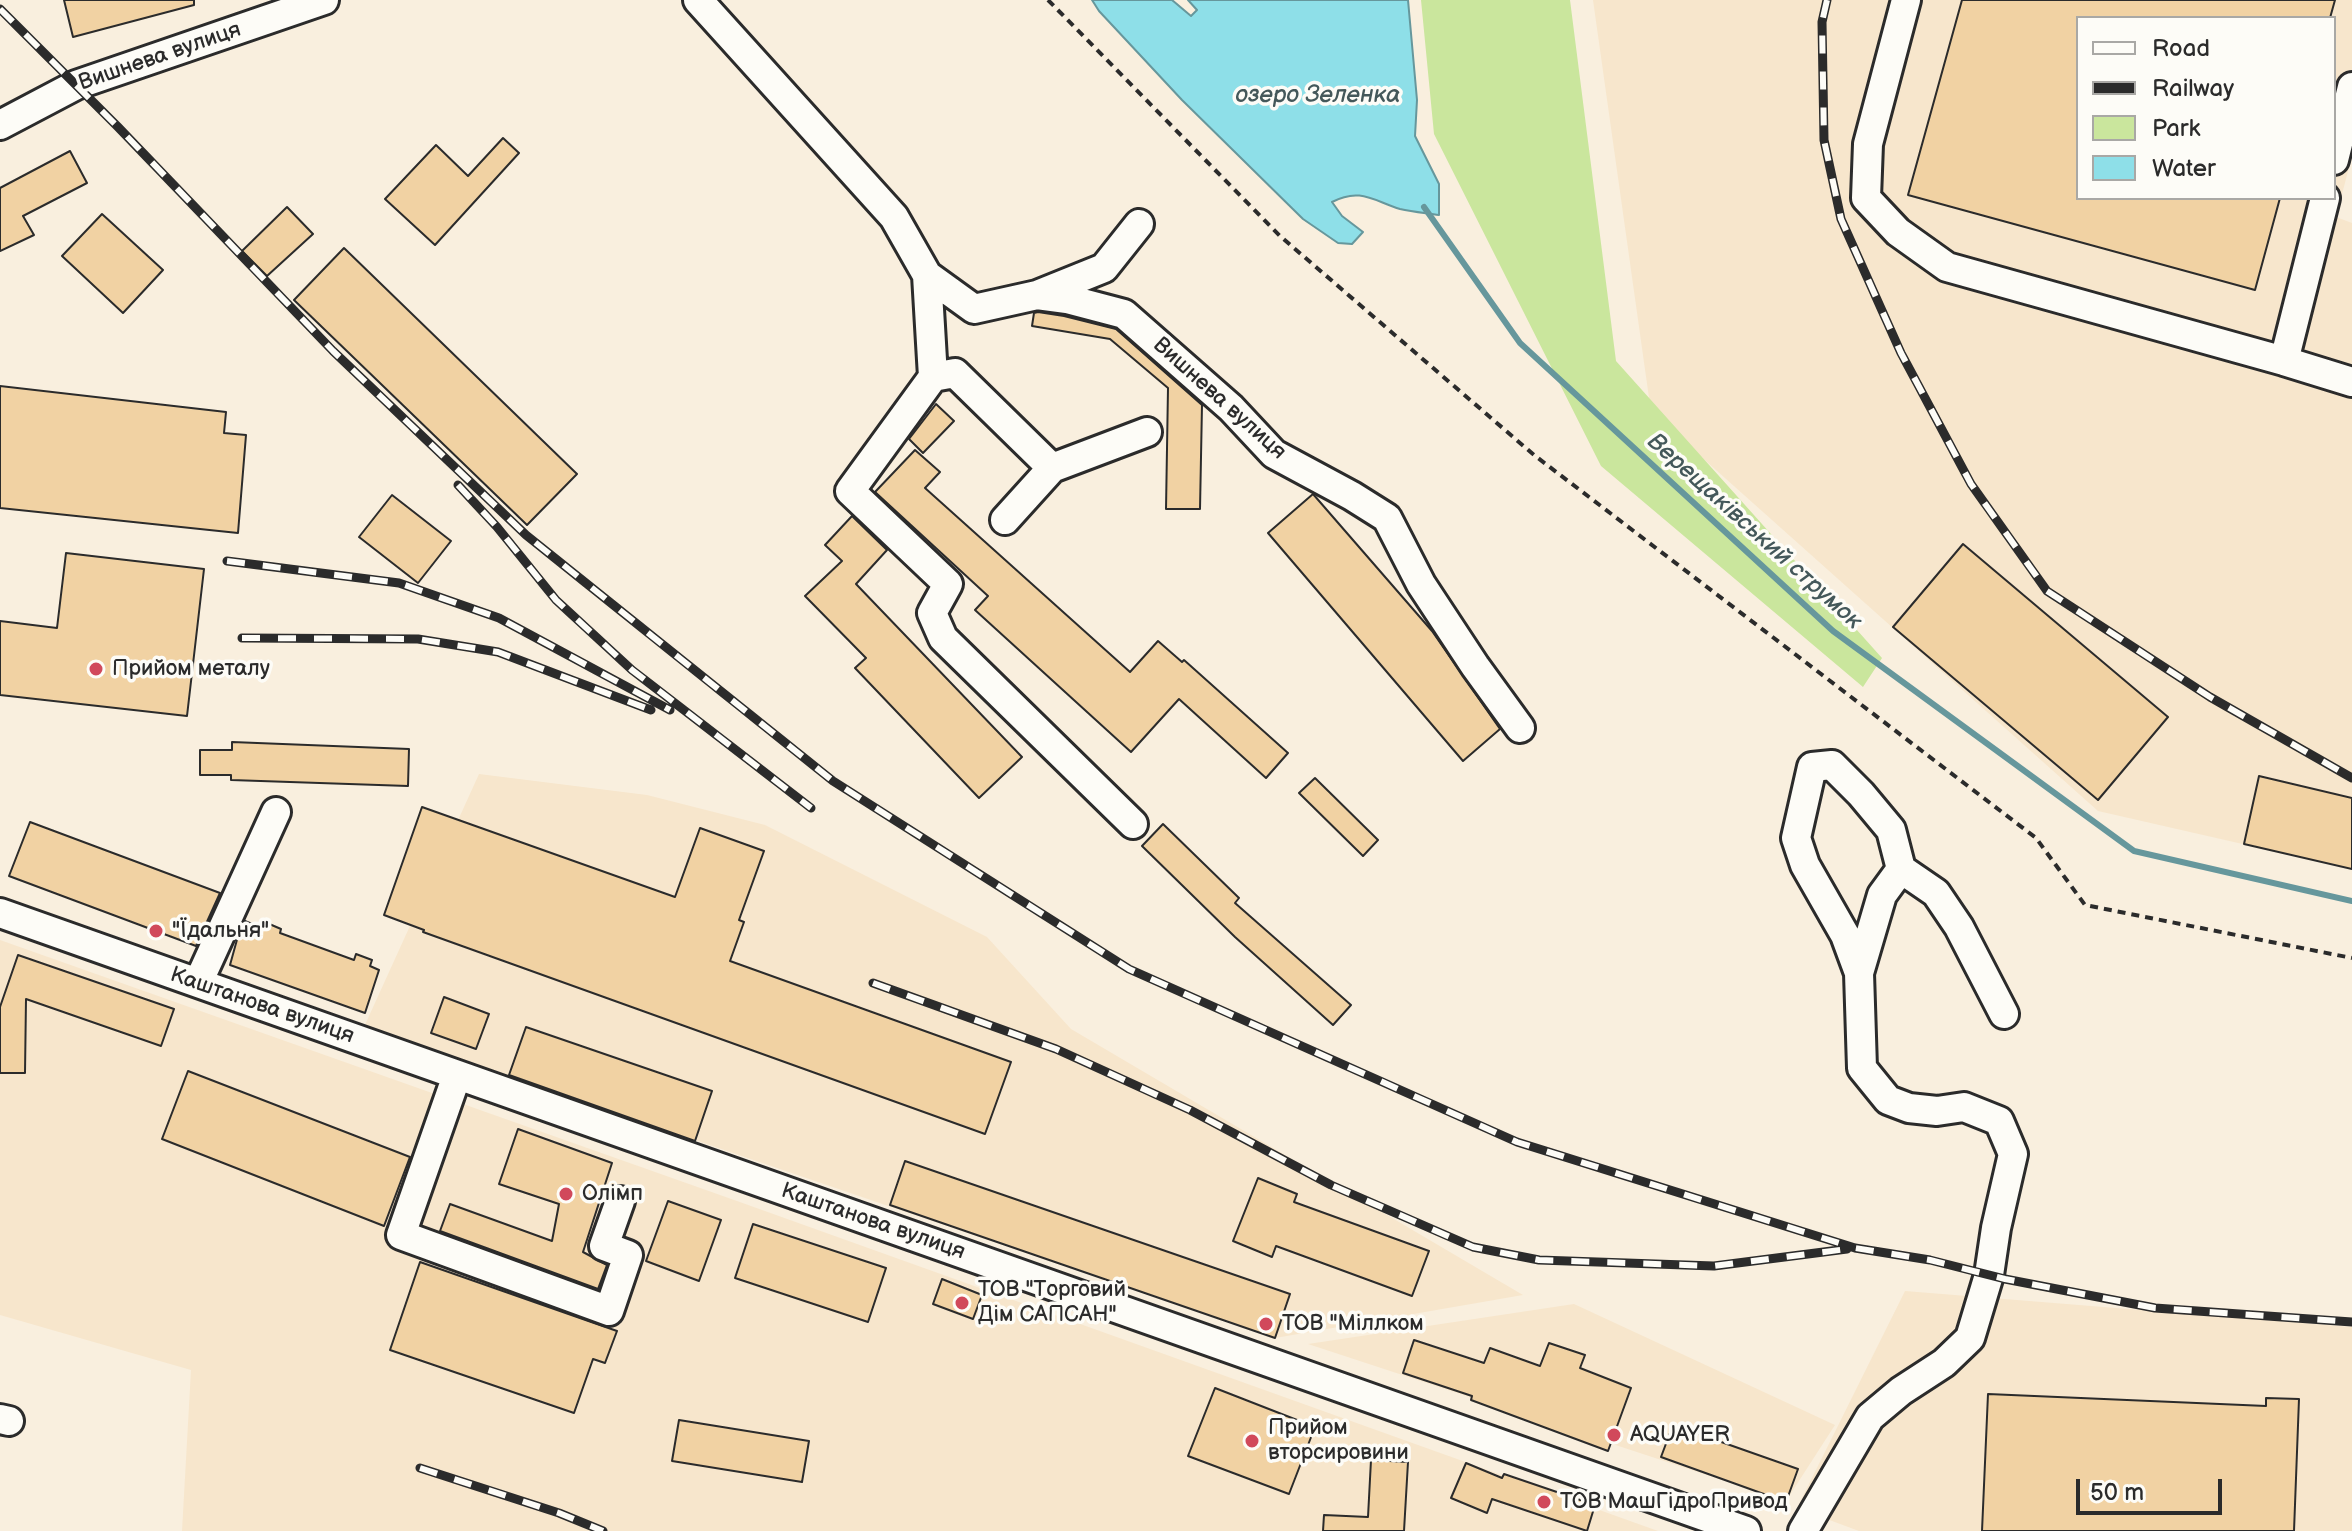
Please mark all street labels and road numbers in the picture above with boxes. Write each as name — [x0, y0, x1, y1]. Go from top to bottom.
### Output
street label: Вишнева вулиця — [75, 17, 245, 97]
street label: Вишнева вулиця — [1147, 332, 1291, 466]
street label: Каштанова вулиця — [166, 962, 358, 1050]
street label: Каштанова вулиця — [777, 1178, 969, 1266]

